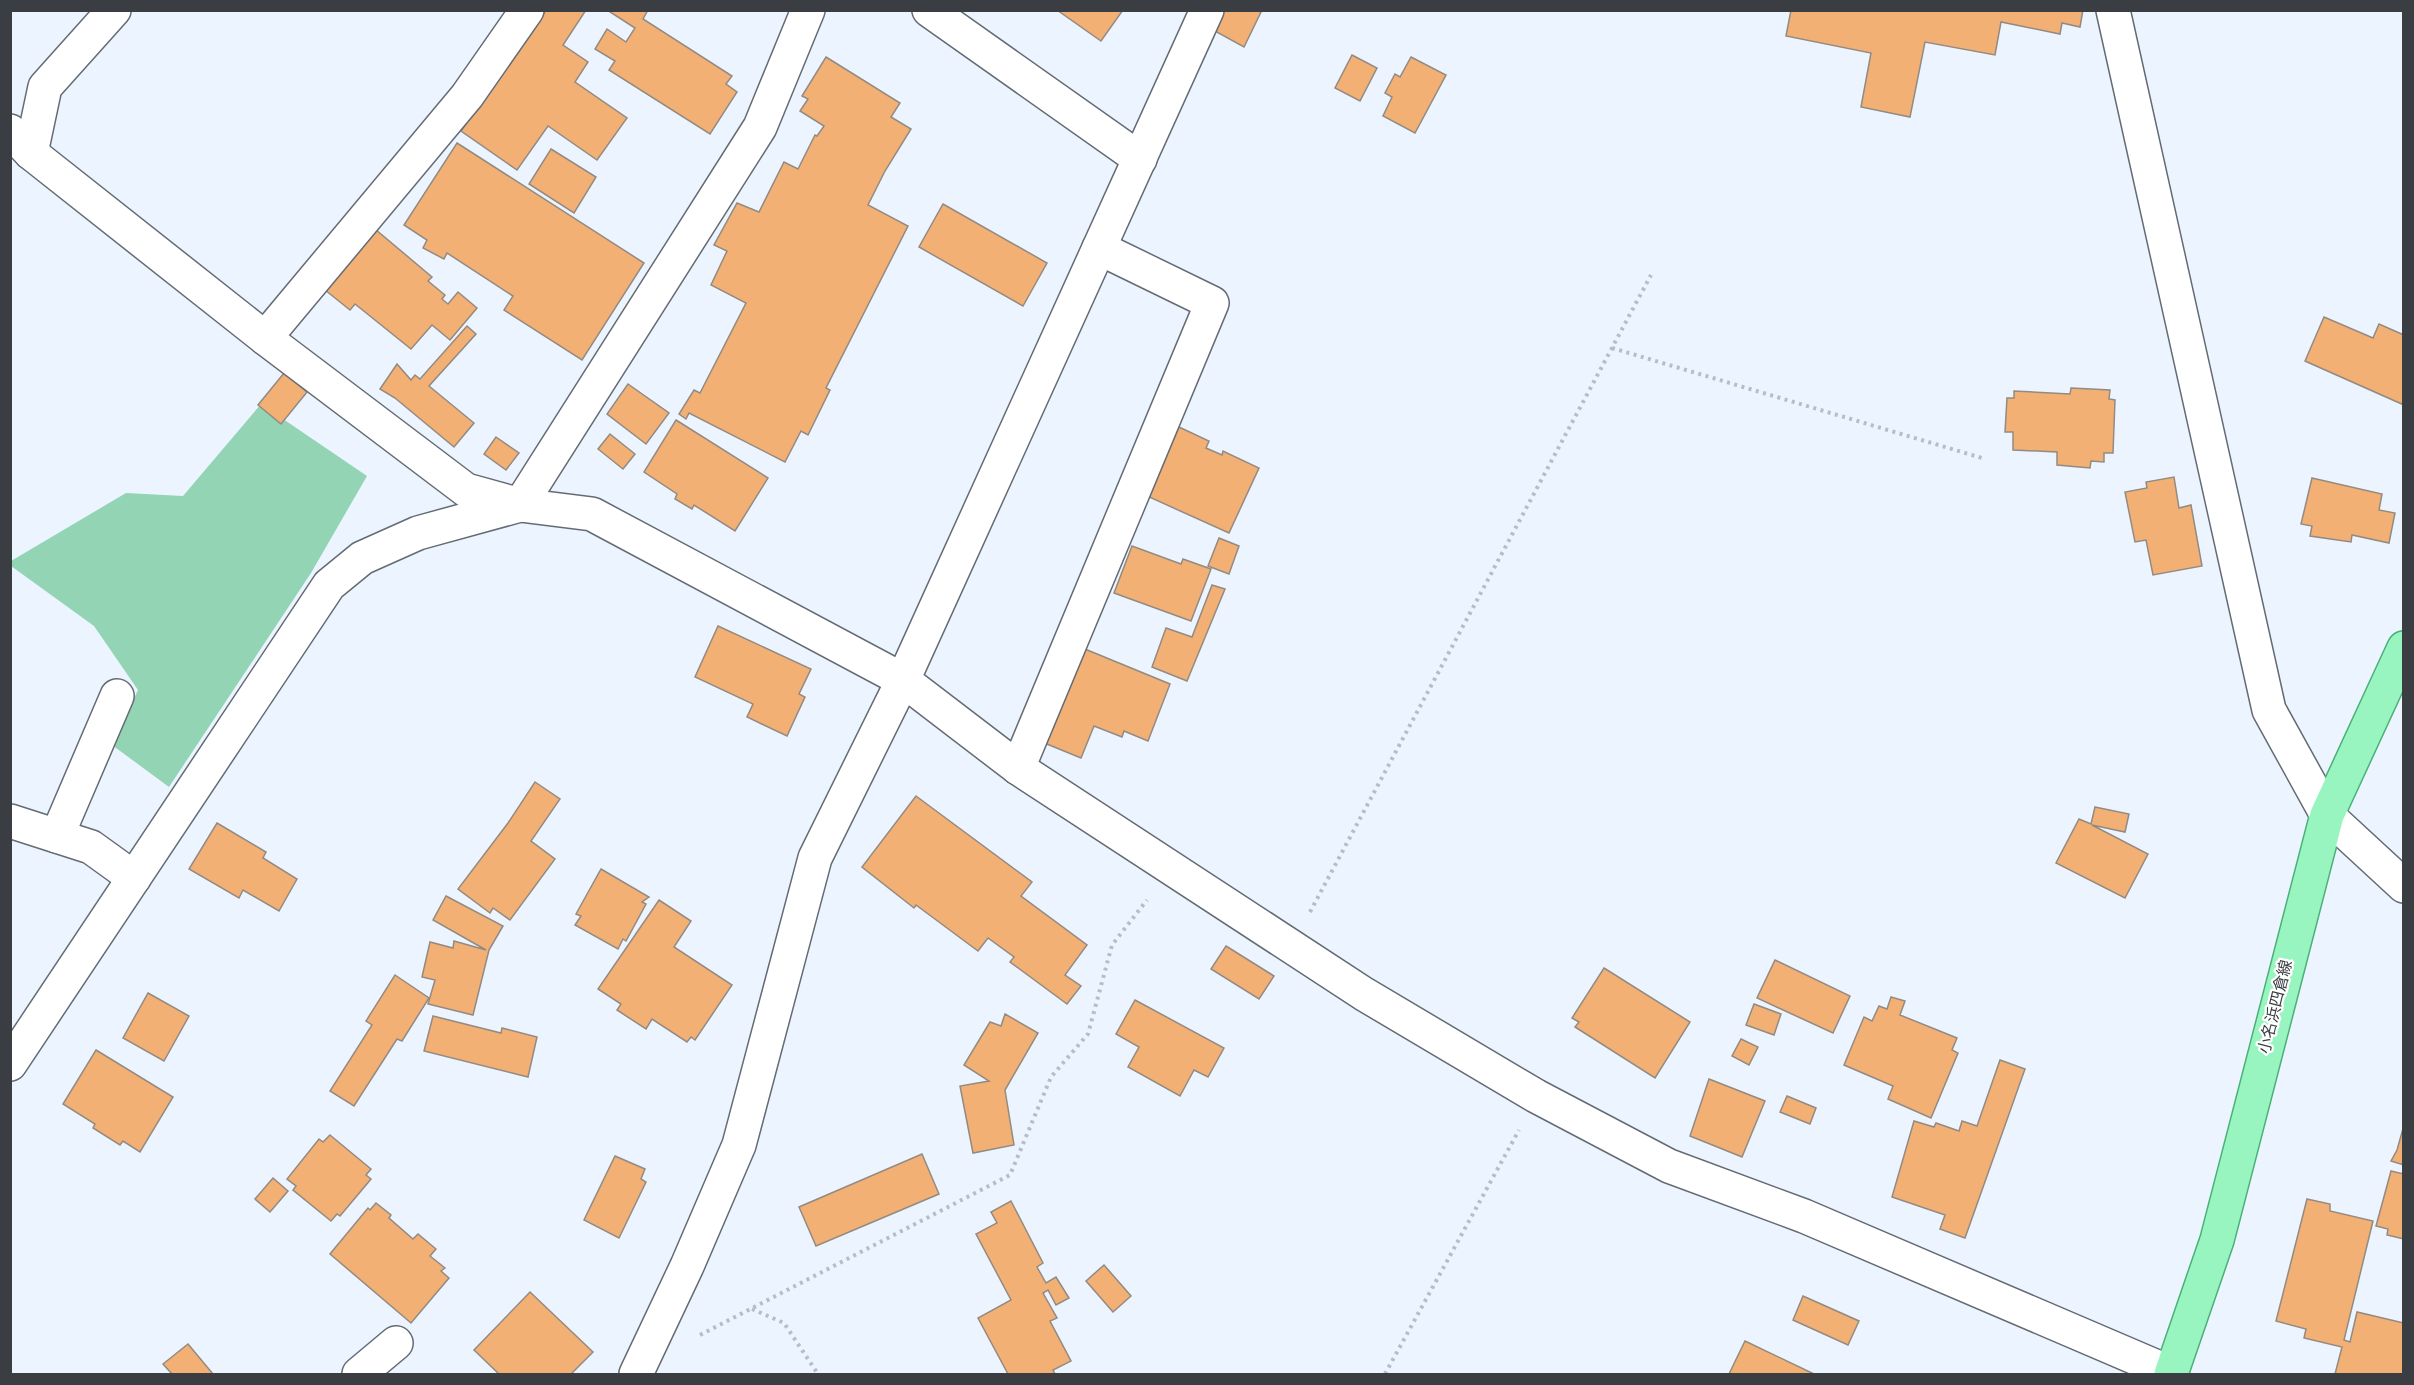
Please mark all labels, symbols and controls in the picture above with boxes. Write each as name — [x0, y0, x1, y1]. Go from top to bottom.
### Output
street label: 小名浜四倉線 — [2255, 958, 2297, 1056]

